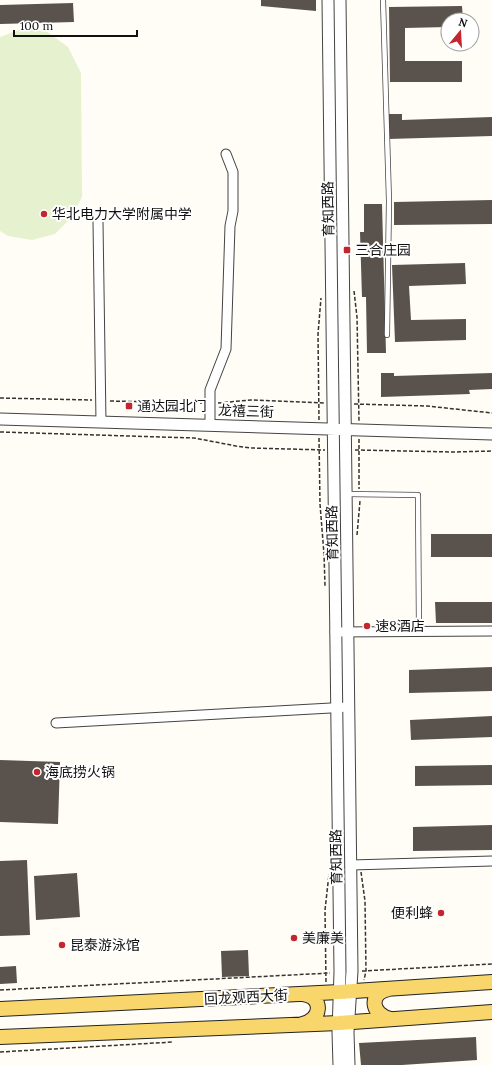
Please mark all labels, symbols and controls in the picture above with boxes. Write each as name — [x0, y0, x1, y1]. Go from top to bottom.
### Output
scale bar — [14, 12, 137, 38]
north arrow — [440, 12, 480, 52]
text: N — [457, 15, 470, 31]
text: 100 m — [20, 18, 53, 33]
street label: 育知西路 — [319, 181, 337, 237]
place label: 华北电力大学附属中学 — [52, 205, 192, 223]
marker: 华北电力大学附属中学 — [39, 209, 49, 219]
place label: 三合庄园 — [355, 241, 411, 259]
marker: 三合庄园 — [342, 245, 352, 255]
place label: 通达园北门 — [137, 397, 207, 415]
marker: 通达园北门 — [124, 401, 134, 411]
street label: 龙禧三街 — [218, 401, 274, 421]
street label: 育知西路 — [323, 505, 341, 561]
place label: 速8酒店 — [375, 617, 425, 635]
marker: 速8酒店 — [362, 621, 372, 631]
place label: 海底捞火锅 — [45, 763, 115, 781]
marker: 海底捞火锅 — [32, 767, 42, 777]
street label: 育知西路 — [327, 829, 345, 885]
place label: 便利蜂 — [391, 904, 433, 922]
marker: 便利蜂 — [436, 908, 446, 918]
place label: 美廉美 — [302, 929, 344, 947]
marker: 美廉美 — [289, 933, 299, 943]
place label: 昆泰游泳馆 — [70, 936, 140, 954]
marker: 昆泰游泳馆 — [57, 940, 67, 950]
street label: 回龙观西大街 — [204, 986, 288, 1008]

